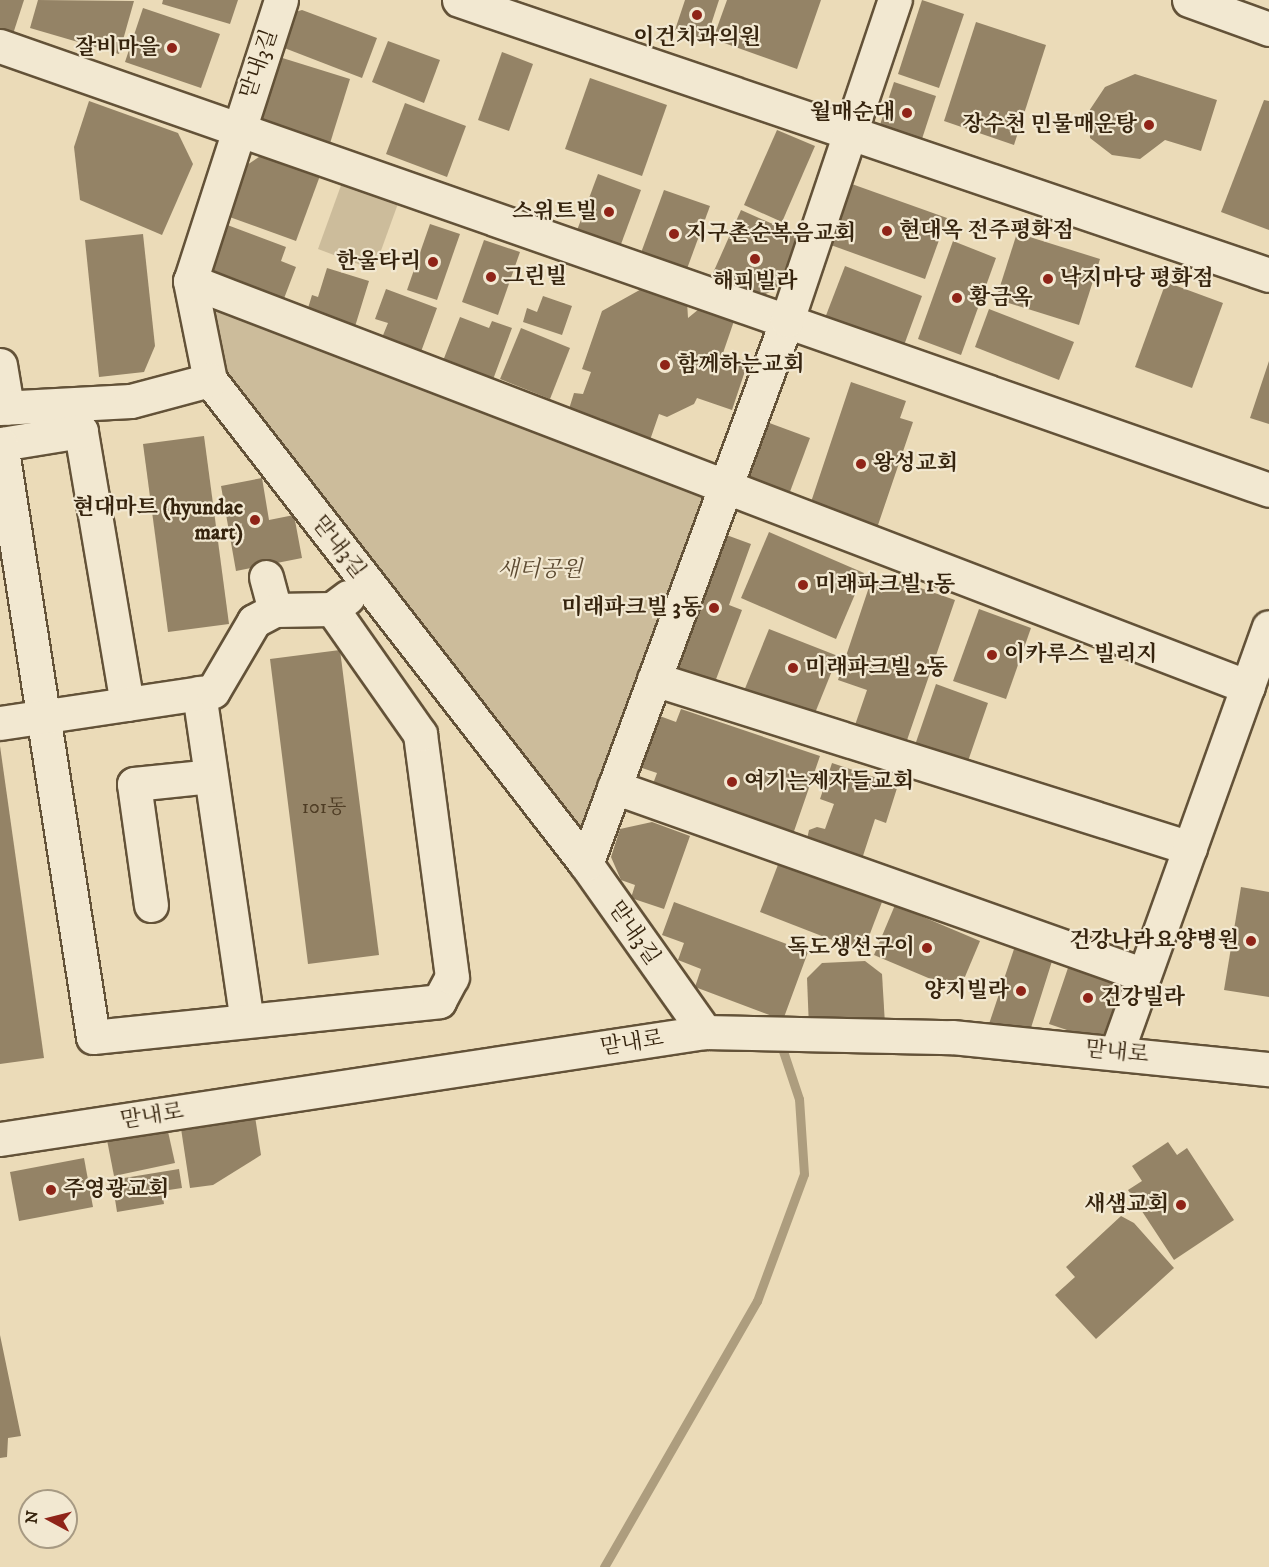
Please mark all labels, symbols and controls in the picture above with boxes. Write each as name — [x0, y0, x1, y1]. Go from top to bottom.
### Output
marker: 이건치과의원 — [690, 8, 704, 22]
place label: 이건치과의원 — [633, 25, 761, 51]
street label: 맏내3길 — [235, 26, 283, 102]
place label: 잘비마을 — [75, 35, 160, 61]
marker: 잘비마을 — [165, 41, 179, 55]
place label: 월매순대 — [810, 100, 895, 126]
marker: 월매순대 — [900, 106, 914, 120]
place label: 장수천 민물매운탕 — [962, 112, 1137, 138]
marker: 장수천 민물매운탕 — [1142, 118, 1156, 132]
place label: 스위트빌 — [512, 199, 597, 225]
marker: 스위트빌 — [602, 205, 616, 219]
place label: 현대옥 전주평화점 — [899, 218, 1074, 244]
place label: 지구촌순복음교회 — [686, 221, 856, 247]
marker: 현대옥 전주평화점 — [880, 224, 894, 238]
marker: 지구촌순복음교회 — [667, 227, 681, 241]
place label: 한울타리 — [336, 249, 421, 275]
marker: 해피빌라 — [748, 252, 762, 266]
marker: 한울타리 — [426, 255, 440, 269]
place label: 그린빌 — [503, 264, 567, 290]
place label: 낙지마당 평화점 — [1060, 266, 1213, 292]
place label: 해피빌라 — [712, 269, 798, 295]
marker: 그린빌 — [484, 270, 498, 284]
marker: 낙지마당 평화점 — [1041, 272, 1055, 286]
place label: 황금옥 — [969, 285, 1033, 311]
marker: 황금옥 — [950, 291, 964, 305]
place label: 함께하는교회 — [677, 352, 805, 378]
marker: 함께하는교회 — [658, 358, 672, 372]
place label: 왕성교회 — [873, 451, 958, 477]
marker: 왕성교회 — [854, 457, 868, 471]
place label: 현대마트 (hyundae mart) — [72, 494, 243, 546]
street label: 맏내3길 — [306, 511, 372, 583]
marker: 현대마트 (hyundae mart) — [248, 513, 262, 527]
park label: 새터공원 — [497, 557, 583, 583]
place label: 미래파크빌 1동 — [815, 572, 955, 598]
marker: 미래파크빌 1동 — [796, 578, 810, 592]
place label: 미래파크빌 3동 — [562, 595, 702, 621]
marker: 미래파크빌 3동 — [707, 601, 721, 615]
place label: 이카루스 빌리지 — [1004, 642, 1157, 668]
marker: 이카루스 빌리지 — [985, 648, 999, 662]
place label: 미래파크빌 2동 — [805, 655, 948, 681]
marker: 미래파크빌 2동 — [786, 661, 800, 675]
place label: 여기는제자들교회 — [744, 769, 914, 795]
marker: 여기는제자들교회 — [725, 775, 739, 789]
house number: 101동 — [302, 795, 346, 819]
street label: 맏내3길 — [603, 896, 665, 970]
place label: 건강나라요양병원 — [1069, 928, 1239, 954]
marker: 건강나라요양병원 — [1244, 934, 1258, 948]
place label: 독도생선구이 — [787, 935, 915, 961]
marker: 독도생선구이 — [920, 941, 934, 955]
place label: 양지빌라 — [924, 978, 1009, 1004]
marker: 양지빌라 — [1014, 984, 1028, 998]
place label: 건강빌라 — [1100, 985, 1185, 1011]
marker: 건강빌라 — [1081, 991, 1095, 1005]
street label: 맏내로 — [598, 1025, 666, 1061]
street label: 맏내로 — [1084, 1036, 1150, 1068]
street label: 맏내로 — [118, 1098, 186, 1134]
place label: 주영광교회 — [63, 1177, 169, 1203]
marker: 주영광교회 — [44, 1183, 58, 1197]
place label: 새샘교회 — [1084, 1192, 1169, 1218]
marker: 새샘교회 — [1174, 1198, 1188, 1212]
north arrow — [18, 1489, 78, 1549]
text: N — [21, 1509, 43, 1525]

